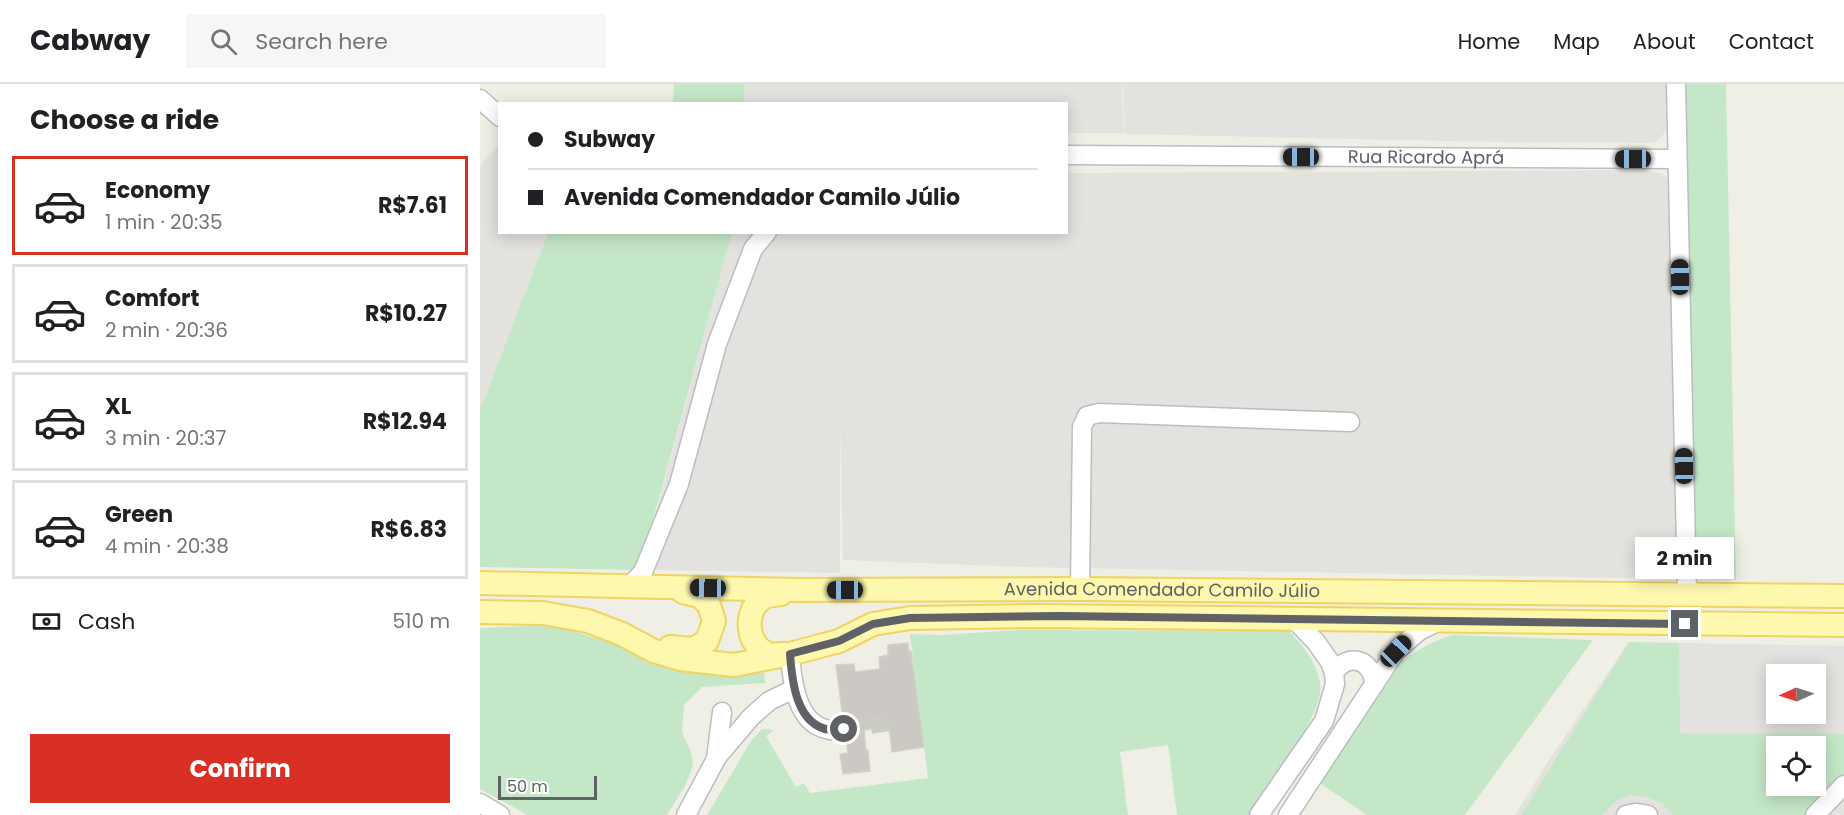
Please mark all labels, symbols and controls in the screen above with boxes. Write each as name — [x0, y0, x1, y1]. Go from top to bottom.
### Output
search box — [186, 14, 606, 68]
text: Cabway — [30, 21, 150, 60]
icon: search — [207, 25, 240, 58]
text: Search here — [255, 26, 388, 57]
text: Home — [1458, 27, 1520, 56]
text: Map — [1553, 27, 1600, 56]
text: About — [1633, 27, 1696, 56]
text: Contact — [1729, 27, 1814, 56]
text: Choose a ride — [30, 101, 219, 138]
text: Subway — [564, 124, 655, 155]
street label: Rua Ricardo Aprá — [1348, 144, 1504, 170]
car — [1283, 148, 1319, 166]
car — [1615, 150, 1651, 168]
text: Economy — [105, 175, 210, 206]
icon: car — [33, 179, 87, 233]
text: Avenida Comendador Camilo Júlio — [564, 182, 960, 213]
text: R$7.61 — [378, 190, 447, 221]
text: 1 min · 20:35 — [105, 208, 223, 236]
car — [1671, 259, 1689, 295]
text: Comfort — [105, 283, 199, 314]
icon: car — [33, 287, 87, 341]
text: R$10.27 — [365, 298, 447, 329]
text: 2 min · 20:36 — [105, 316, 228, 344]
text: XL — [105, 391, 131, 422]
icon: car — [33, 395, 87, 449]
text: R$12.94 — [363, 406, 447, 437]
text: 3 min · 20:37 — [105, 424, 226, 452]
car — [1675, 448, 1693, 484]
text: Green — [105, 499, 173, 530]
icon: car — [33, 503, 87, 557]
text: R$6.83 — [370, 514, 447, 545]
text: 4 min · 20:38 — [105, 532, 229, 560]
callout: 2 min — [1636, 537, 1734, 579]
text: 2 min — [1656, 544, 1713, 572]
street label: Avenida Comendador Camilo Júlio — [1004, 576, 1320, 603]
car — [690, 579, 726, 597]
car — [827, 581, 863, 599]
icon: cash — [30, 605, 63, 638]
text: Cash — [78, 606, 135, 637]
text: 510 m — [393, 607, 450, 635]
route end — [1671, 610, 1698, 637]
car — [1377, 632, 1415, 670]
north arrow — [1766, 664, 1826, 724]
map controls — [1766, 664, 1826, 796]
route start — [830, 715, 857, 742]
button: Confirm — [30, 734, 450, 803]
button: locate — [1766, 736, 1826, 796]
scale bar — [498, 773, 597, 800]
text: 50 m — [507, 775, 548, 798]

